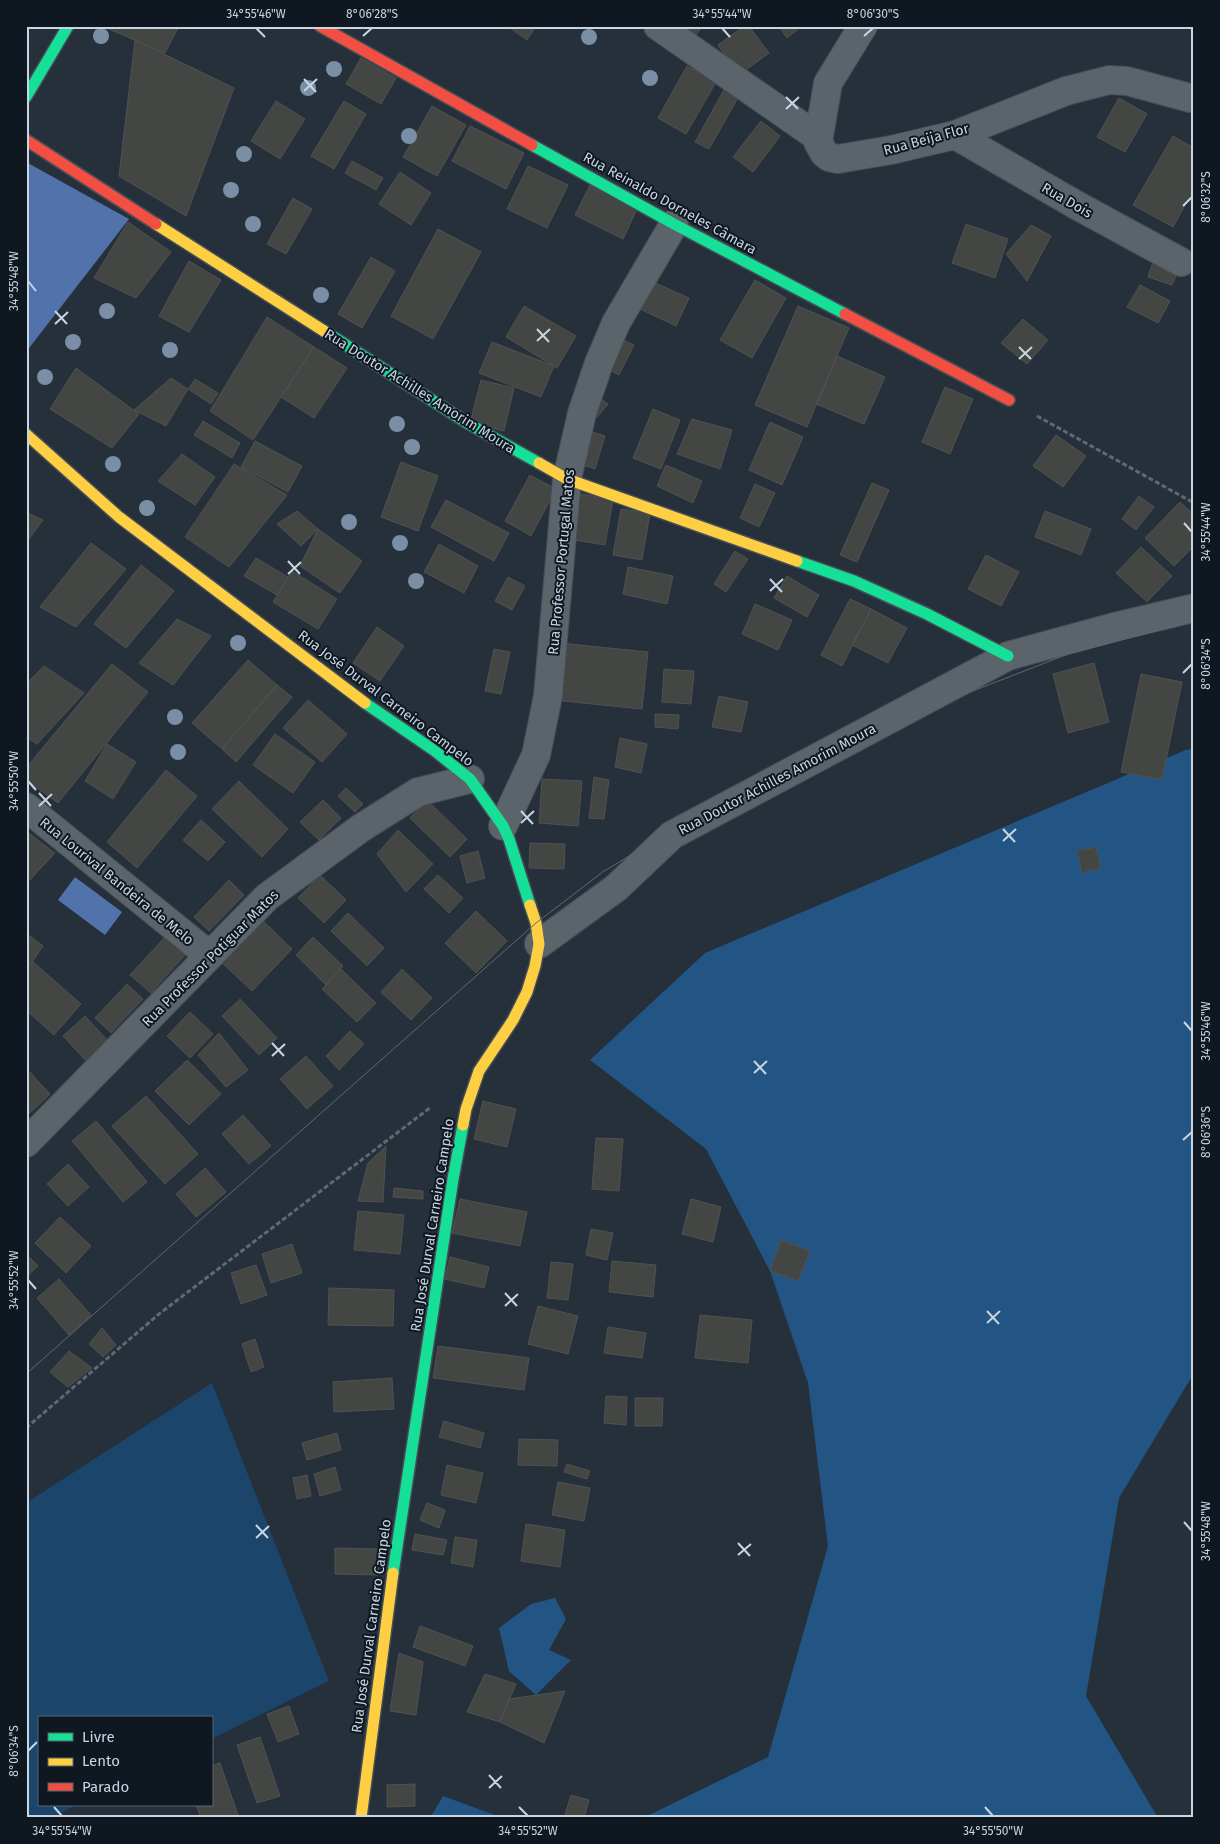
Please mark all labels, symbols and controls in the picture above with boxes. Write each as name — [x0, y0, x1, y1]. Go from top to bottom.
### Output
text: 34°55'46"W — [226, 7, 286, 21]
text: 8°06'28"S — [346, 7, 398, 21]
text: 34°55'44"W — [692, 7, 752, 21]
text: 8°06'30"S — [847, 7, 900, 21]
street label: Rua Beija Flor — [882, 120, 971, 159]
street label: Rua Reinaldo Dorneles Câmara — [580, 149, 759, 258]
text: 8°06'32"S — [1199, 171, 1213, 223]
street label: Rua Dois — [1038, 179, 1095, 222]
text: 34°55'48"W — [7, 251, 21, 311]
street label: Rua Doutor Achilles Amorim Moura — [321, 326, 518, 457]
street label: Rua Professor Portugal Matos — [545, 468, 578, 656]
text: 34°55'44"W — [1199, 502, 1213, 562]
street label: Rua José Durval Carneiro Campelo — [294, 627, 477, 770]
text: 8°06'34"S — [1199, 638, 1213, 690]
street label: Rua Doutor Achilles Amorim Moura — [676, 720, 879, 839]
text: 34°55'50"W — [7, 751, 21, 811]
street label: Rua Lourival Bandeira de Melo — [36, 814, 197, 949]
street label: Rua Professor Potiguar Matos — [138, 886, 283, 1030]
text: 34°55'46"W — [1199, 1001, 1213, 1061]
text: 8°06'36"S — [1199, 1106, 1213, 1158]
street label: Rua José Durval Carneiro Campelo — [407, 1117, 458, 1333]
text: 34°55'52"W — [7, 1250, 21, 1310]
text: 34°55'48"W — [1199, 1501, 1213, 1561]
street label: Rua José Durval Carneiro Campelo — [348, 1518, 395, 1734]
legend — [38, 1716, 212, 1806]
text: 8°06'34"S — [7, 1725, 21, 1777]
text: Livre — [82, 1728, 115, 1746]
text: Lento — [82, 1752, 120, 1770]
text: Parado — [82, 1778, 129, 1796]
text: 34°55'54"W — [32, 1824, 92, 1838]
text: 34°55'52"W — [498, 1824, 558, 1838]
text: 34°55'50"W — [963, 1824, 1023, 1838]

